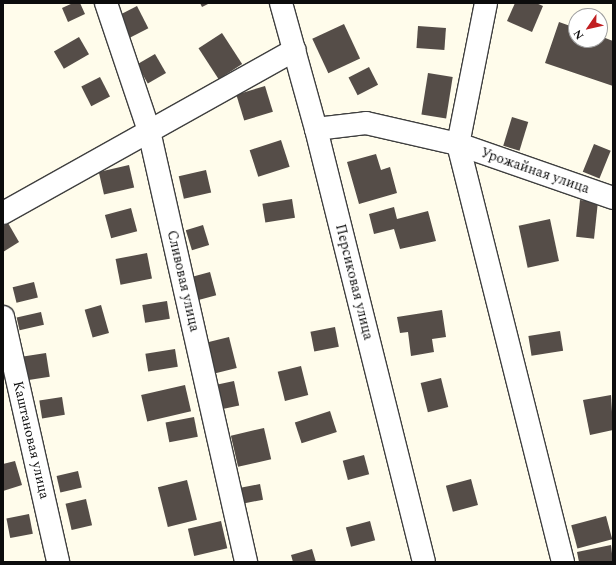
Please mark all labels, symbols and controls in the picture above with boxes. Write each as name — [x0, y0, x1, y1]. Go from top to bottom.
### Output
north arrow — [568, 8, 608, 48]
text: N — [569, 26, 588, 43]
street label: Урожайная улица — [478, 145, 592, 197]
street label: Персиковая улица — [331, 222, 377, 342]
street label: Сливовая улица — [163, 229, 203, 333]
street label: Каштановая улица — [9, 379, 53, 501]

